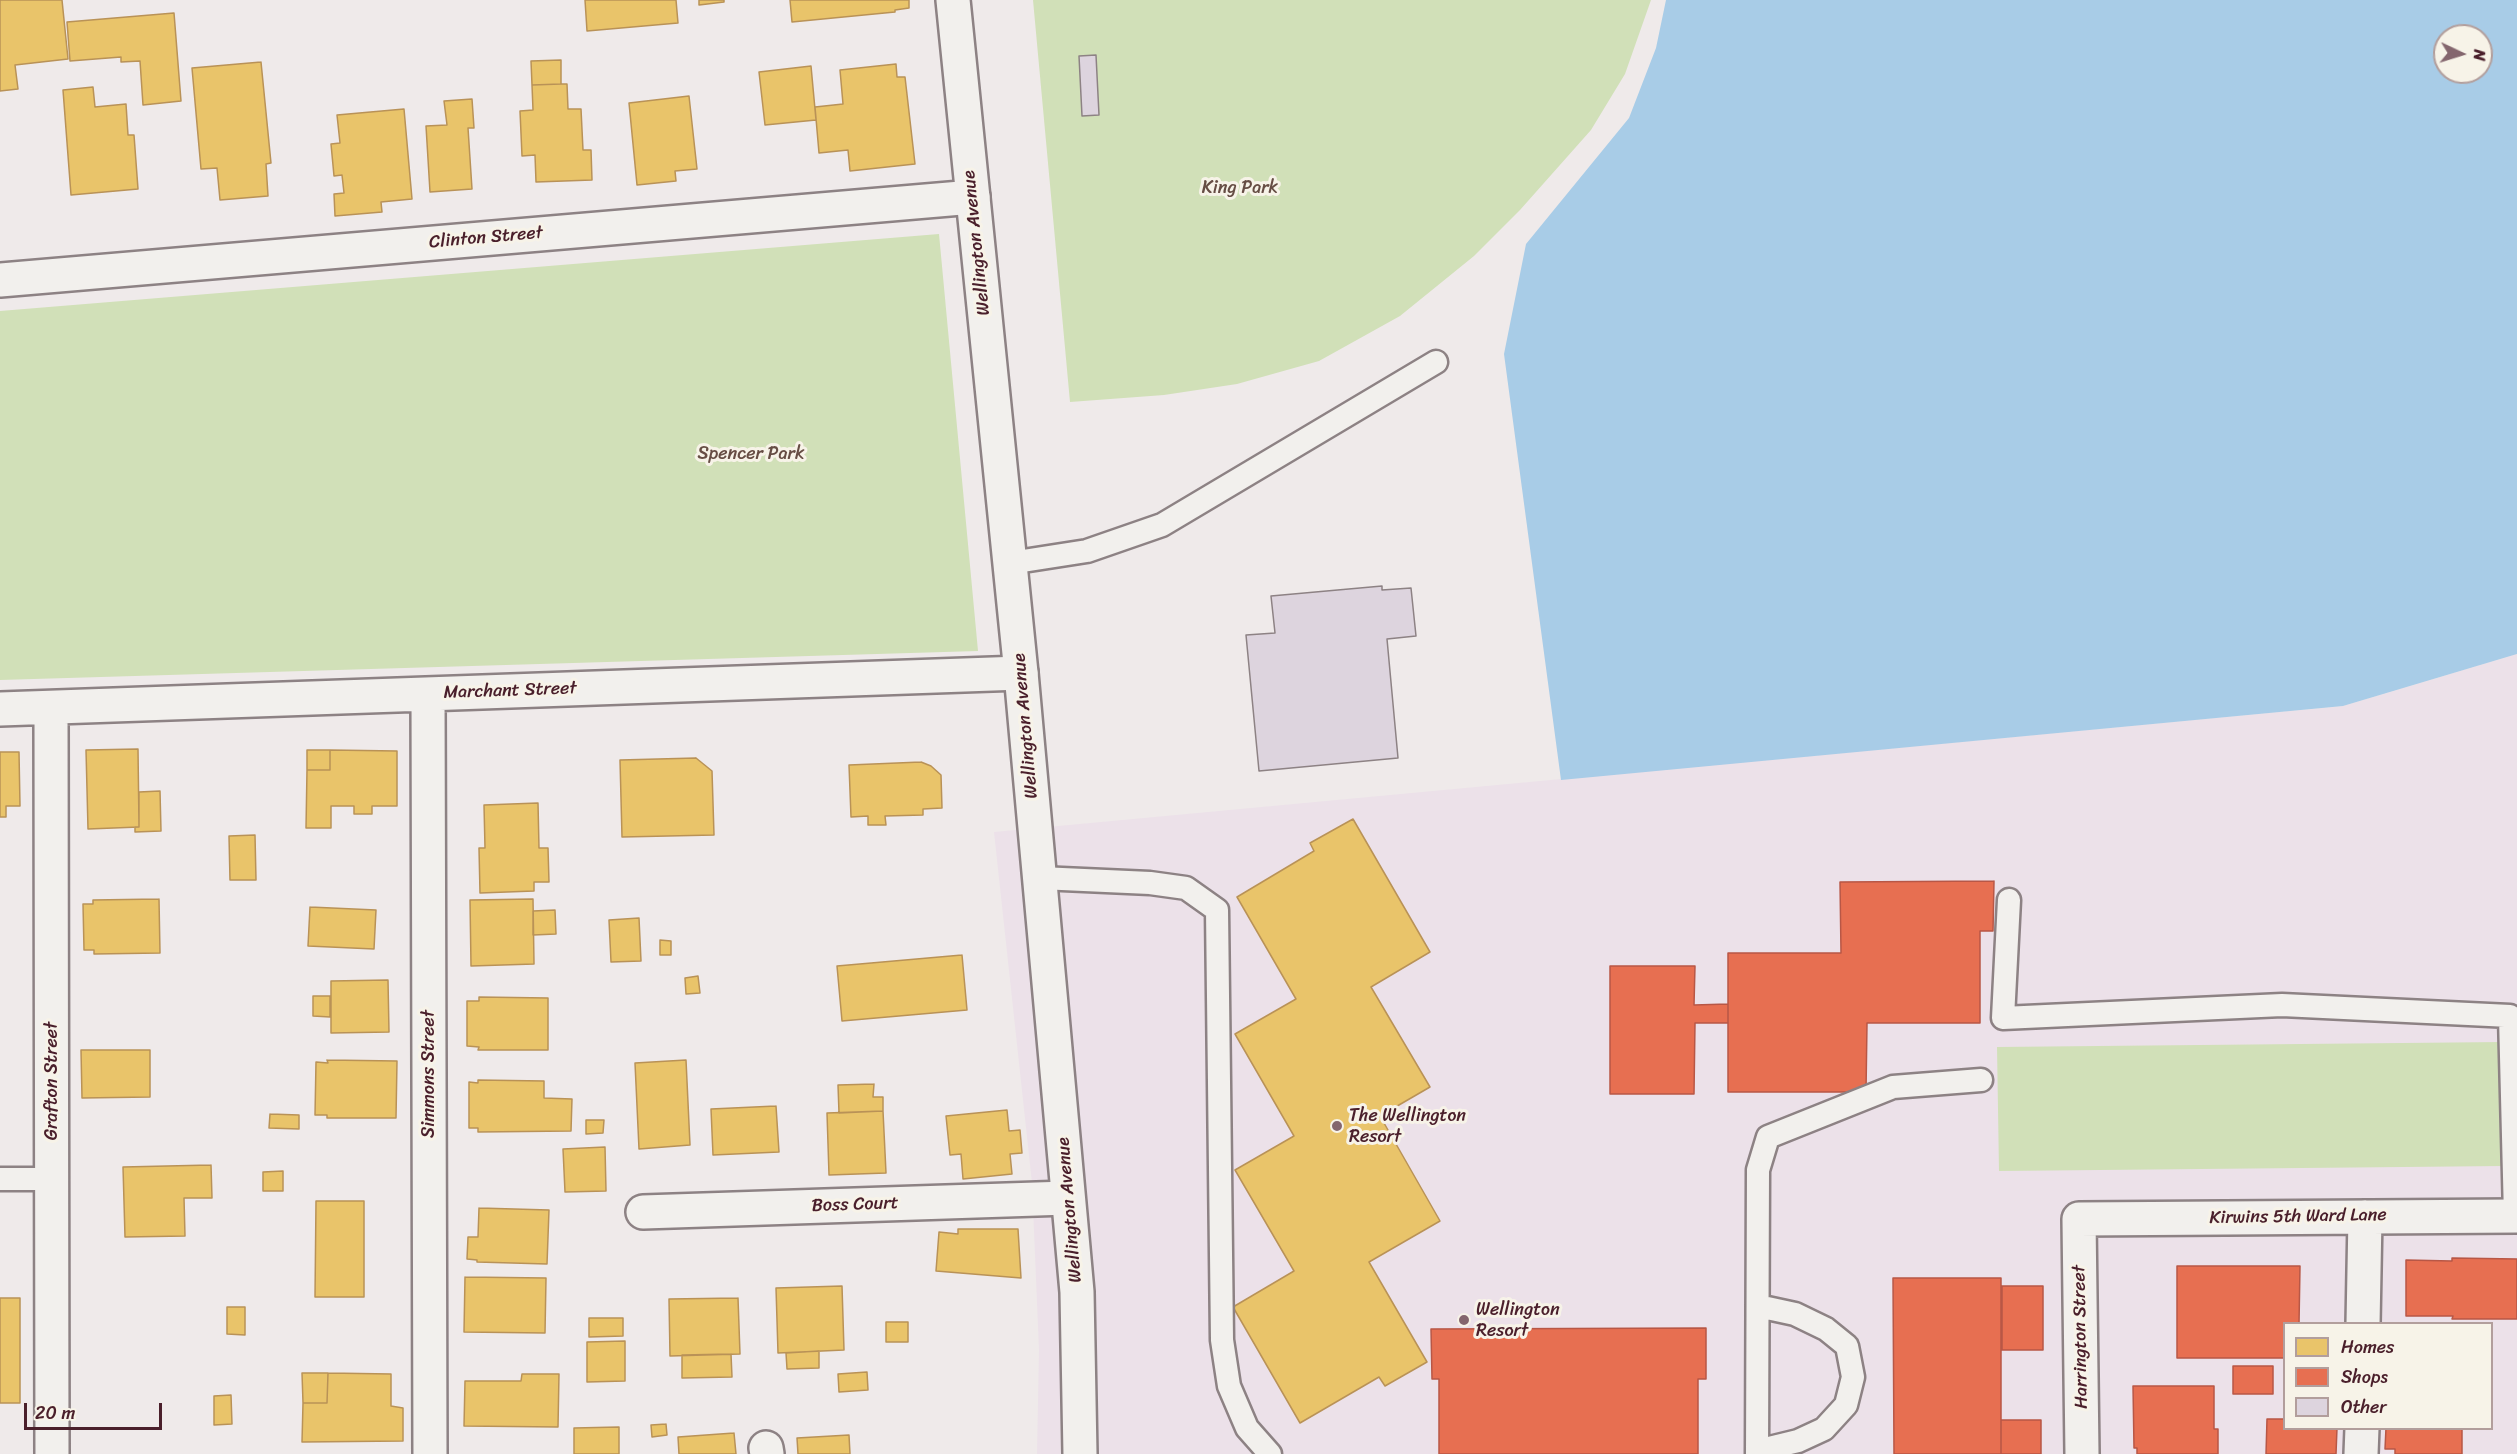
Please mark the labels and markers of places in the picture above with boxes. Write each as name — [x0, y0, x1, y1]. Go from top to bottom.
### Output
place label: The Wellington Resort — [1349, 1105, 1466, 1148]
marker: The Wellington Resort — [1330, 1119, 1344, 1133]
place label: Wellington Resort — [1476, 1299, 1560, 1342]
marker: Wellington Resort — [1457, 1313, 1471, 1327]

